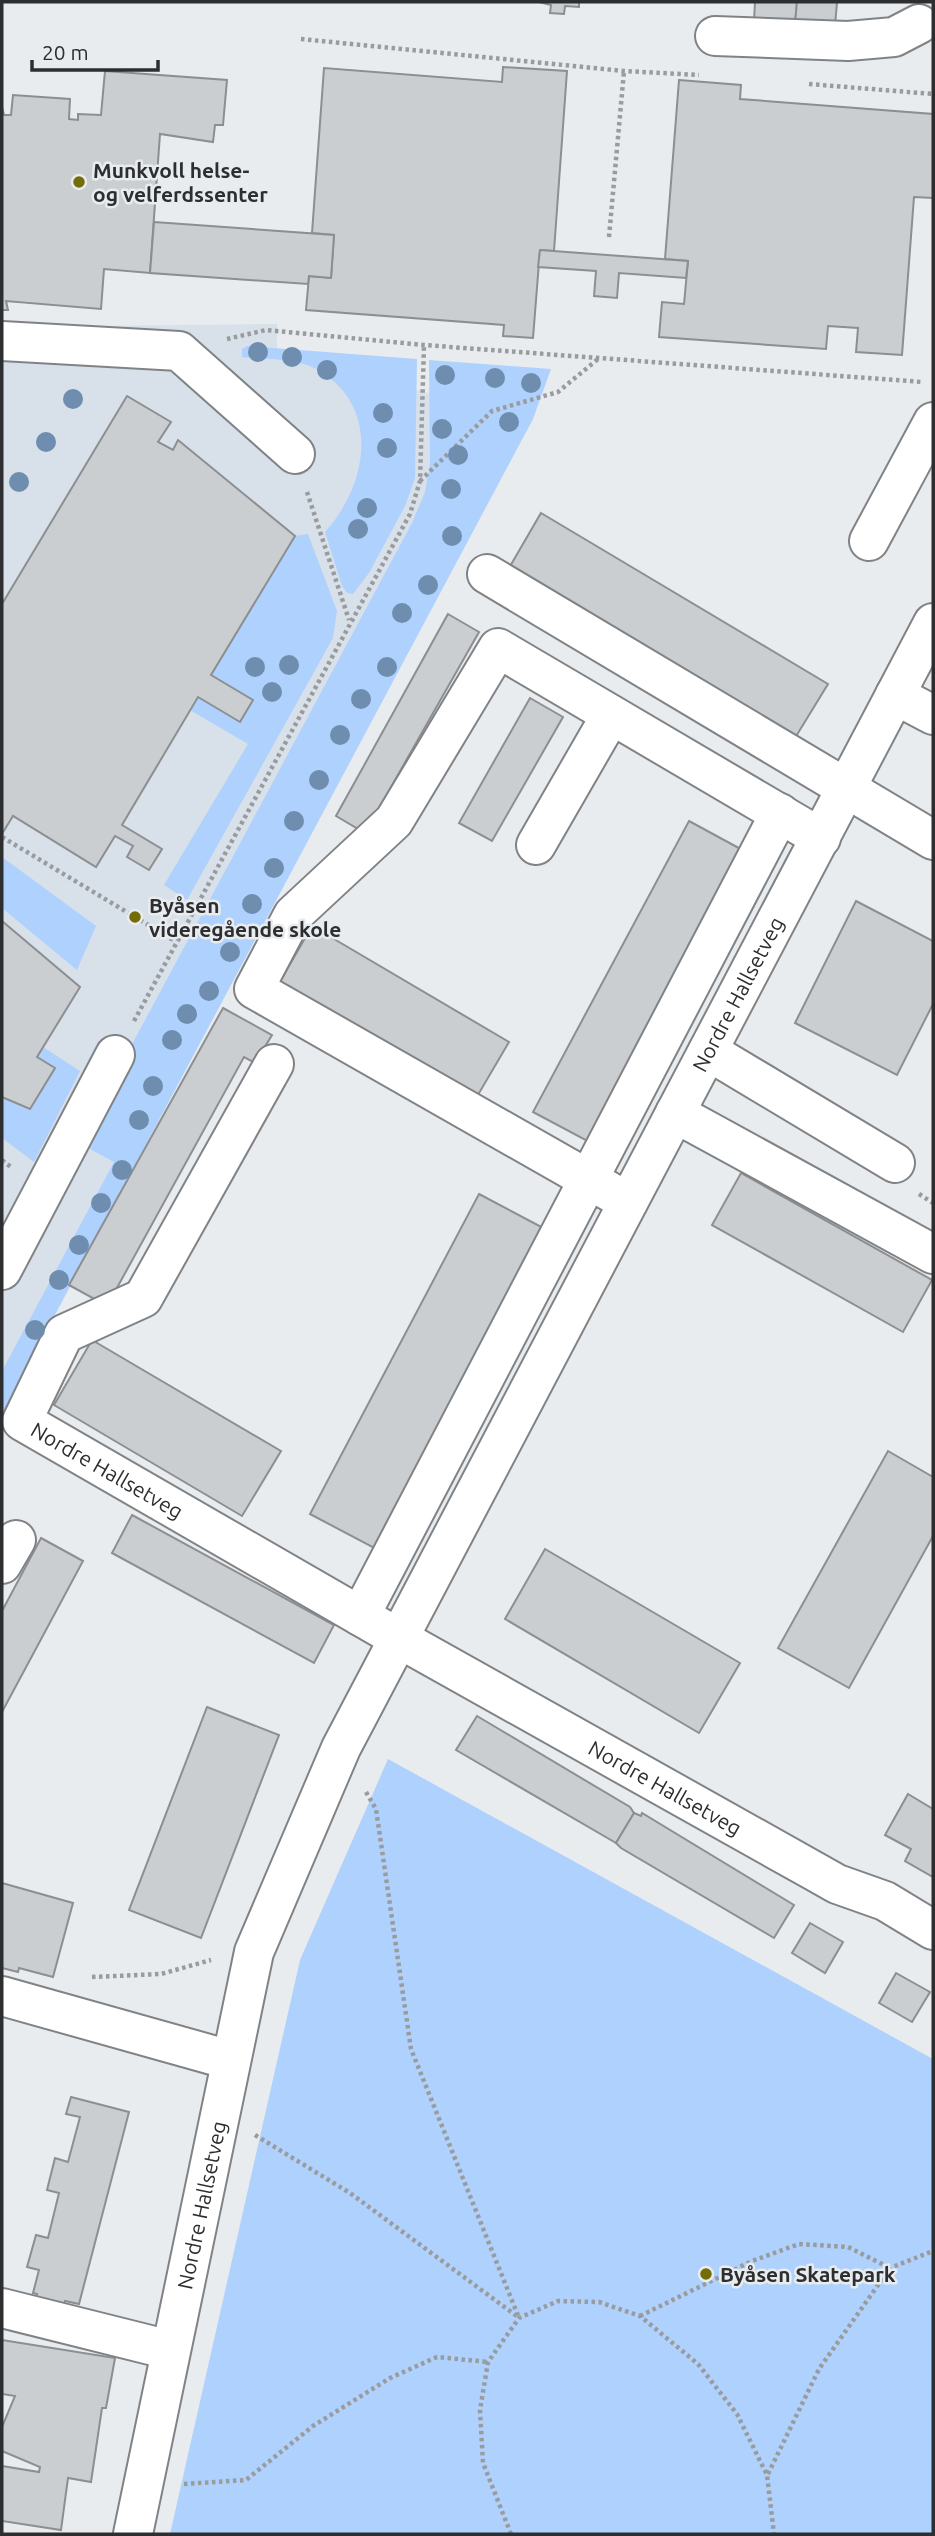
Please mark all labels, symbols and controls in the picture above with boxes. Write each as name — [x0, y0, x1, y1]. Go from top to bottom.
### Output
scale bar — [32, 28, 158, 72]
text: 20 m — [42, 40, 89, 64]
place label: Munkvoll helse- og velferdssenter — [93, 158, 268, 206]
marker: Munkvoll helse- og velferdssenter — [71, 174, 87, 190]
place label: Byåsen videregående skole — [149, 893, 341, 941]
marker: Byåsen videregående skole — [127, 909, 143, 925]
street label: Nordre Hallsetveg — [687, 913, 788, 1076]
street label: Nordre Hallsetveg — [27, 1417, 187, 1523]
street label: Nordre Hallsetveg — [585, 1735, 746, 1840]
street label: Nordre Hallsetveg — [172, 2119, 231, 2291]
place label: Byåsen Skatepark — [720, 2262, 896, 2286]
marker: Byåsen Skatepark — [698, 2266, 714, 2282]

